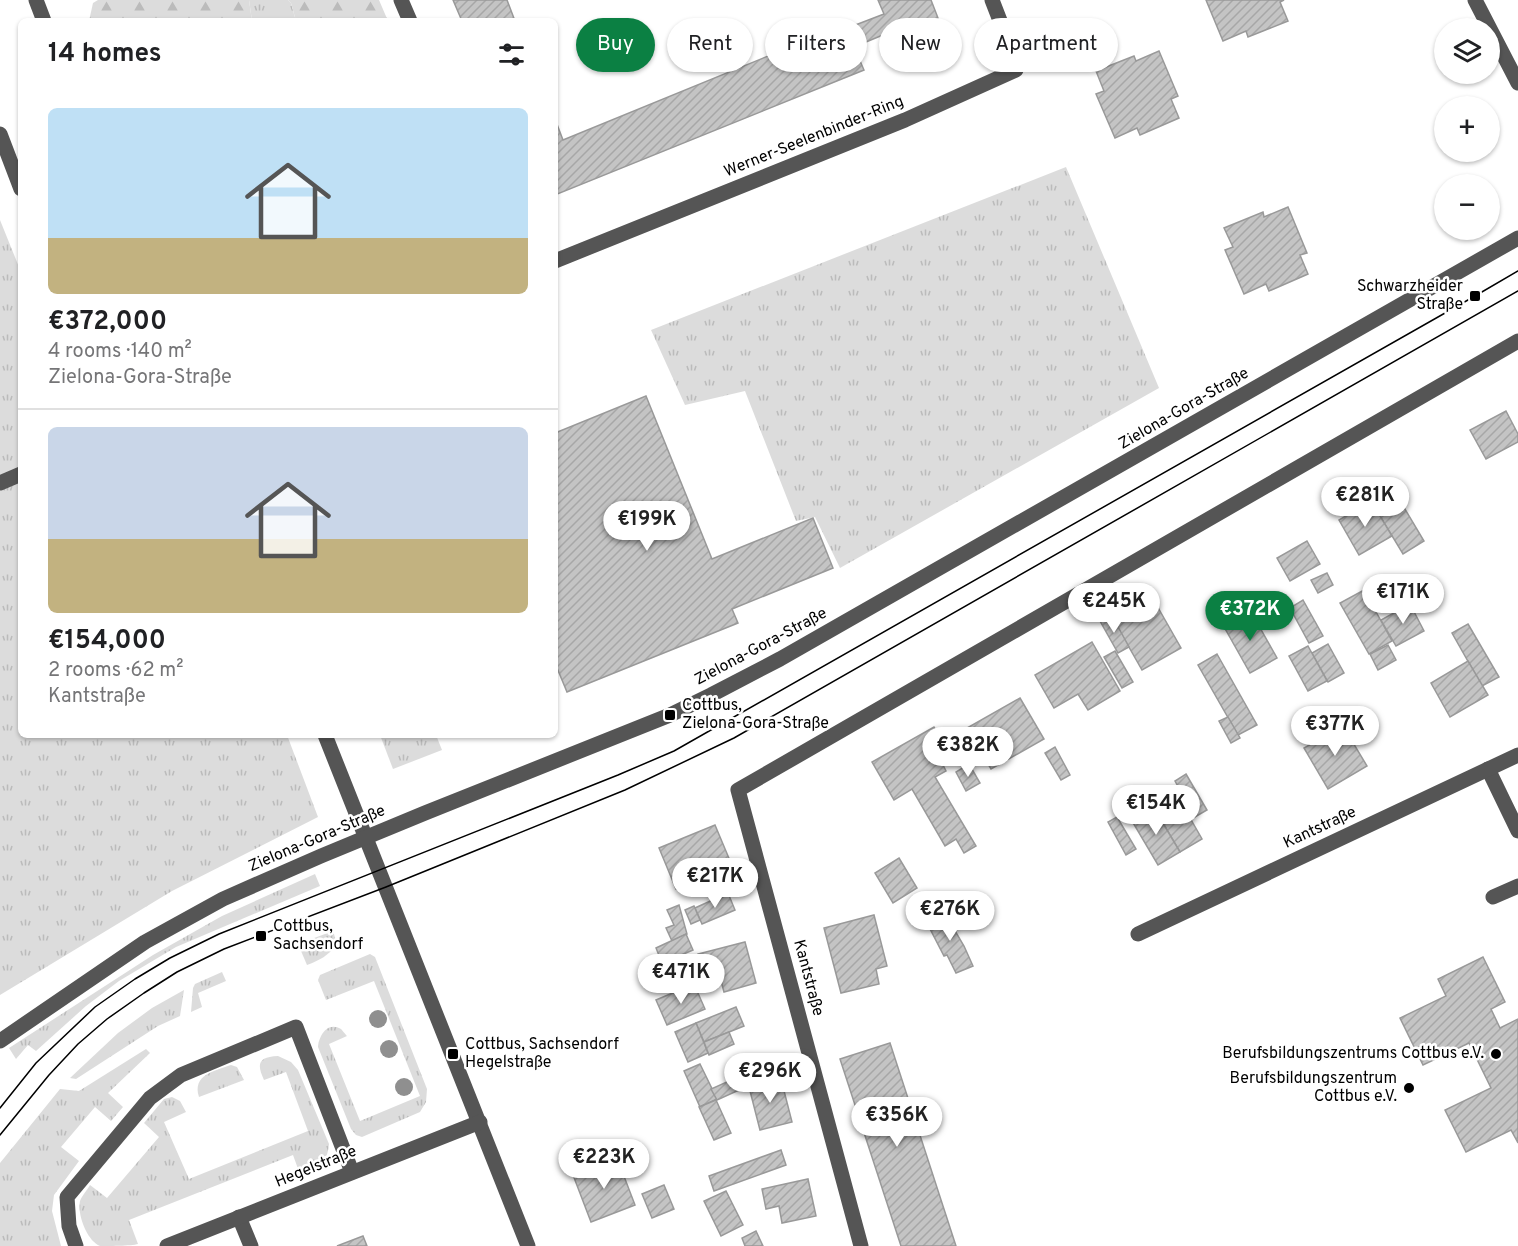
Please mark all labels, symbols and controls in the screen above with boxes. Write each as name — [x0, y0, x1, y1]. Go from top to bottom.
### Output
chip: Buy — [576, 18, 655, 72]
chip: Rent — [667, 18, 753, 72]
chip: Filters — [765, 18, 867, 72]
chip: New — [879, 18, 962, 72]
chip: Apartment — [974, 18, 1118, 72]
map controls — [1434, 18, 1500, 240]
button: layers — [1434, 18, 1500, 84]
text: 14 homes — [48, 38, 162, 71]
icon: filters — [495, 38, 528, 71]
street label: Werner-Seelenbinder-Ring — [721, 92, 907, 182]
button: + — [1434, 96, 1500, 162]
icon: home — [234, 147, 342, 255]
button: − — [1434, 174, 1500, 240]
place label: Schwarzheider Straße — [1357, 277, 1463, 315]
marker: Schwarzheider Straße — [1468, 289, 1482, 303]
text: €372,000 — [48, 306, 167, 339]
text: 4 rooms · 140 m² — [48, 339, 192, 365]
street label: Zielona-Gora-Straße — [1115, 364, 1253, 454]
text: Zielona-Gora-Straße — [48, 365, 232, 391]
icon: home — [234, 466, 342, 574]
pin: €281K — [1323, 477, 1407, 528]
text: €281K — [1335, 483, 1395, 509]
pin: €199K — [605, 501, 689, 552]
text: €199K — [617, 507, 677, 533]
pin: €171K — [1361, 574, 1445, 625]
text: €171K — [1376, 580, 1430, 606]
pin: €245K — [1072, 583, 1156, 634]
text: €245K — [1082, 589, 1146, 615]
pin: €372K — [1208, 591, 1292, 642]
text: €372K — [1219, 597, 1281, 623]
street label: Zielona-Gora-Straße — [691, 604, 831, 690]
text: €154,000 — [48, 625, 166, 658]
text: 2 rooms · 62 m² — [48, 658, 184, 684]
text: Kantstraße — [48, 684, 146, 710]
place label: Cottbus, Zielona-Gora-Straße — [682, 696, 829, 734]
pin: €377K — [1293, 706, 1377, 757]
marker: Cottbus, Zielona-Gora-Straße — [663, 708, 677, 722]
text: €377K — [1305, 712, 1365, 738]
pin: €382K — [926, 727, 1010, 778]
text: €382K — [936, 733, 1000, 759]
pin: €154K — [1114, 785, 1198, 836]
text: €154K — [1126, 791, 1186, 817]
street label: Zielona-Gora-Straße — [245, 801, 389, 877]
street label: Kantstraße — [1280, 802, 1360, 854]
pin: €217K — [673, 858, 757, 909]
text: €217K — [686, 864, 744, 890]
pin: €276K — [908, 891, 992, 942]
text: €276K — [920, 897, 980, 923]
place label: Cottbus, Sachsendorf — [273, 917, 364, 955]
marker: Cottbus, Sachsendorf — [254, 929, 268, 943]
street label: Kantstraße — [788, 938, 828, 1018]
pin: €471K — [639, 954, 723, 1005]
text: €471K — [652, 960, 710, 986]
place label: Cottbus, Sachsendorf Hegelstraße — [465, 1035, 619, 1073]
place label: Berufsbildungszentrums Cottbus e.V. — [1222, 1044, 1484, 1064]
marker: Cottbus, Sachsendorf Hegelstraße — [446, 1047, 460, 1061]
marker: Berufsbildungszentrums Cottbus e.V. — [1489, 1047, 1503, 1061]
pin: €296K — [728, 1053, 812, 1104]
text: €296K — [738, 1059, 802, 1085]
place label: Berufsbildungszentrum Cottbus e.V. — [1230, 1069, 1397, 1107]
marker: Berufsbildungszentrum Cottbus e.V. — [1402, 1081, 1416, 1095]
pin: €356K — [855, 1097, 939, 1148]
text: €356K — [865, 1103, 929, 1129]
pin: €223K — [562, 1139, 646, 1190]
street label: Hegelstraße — [272, 1142, 360, 1192]
text: €223K — [572, 1145, 636, 1171]

